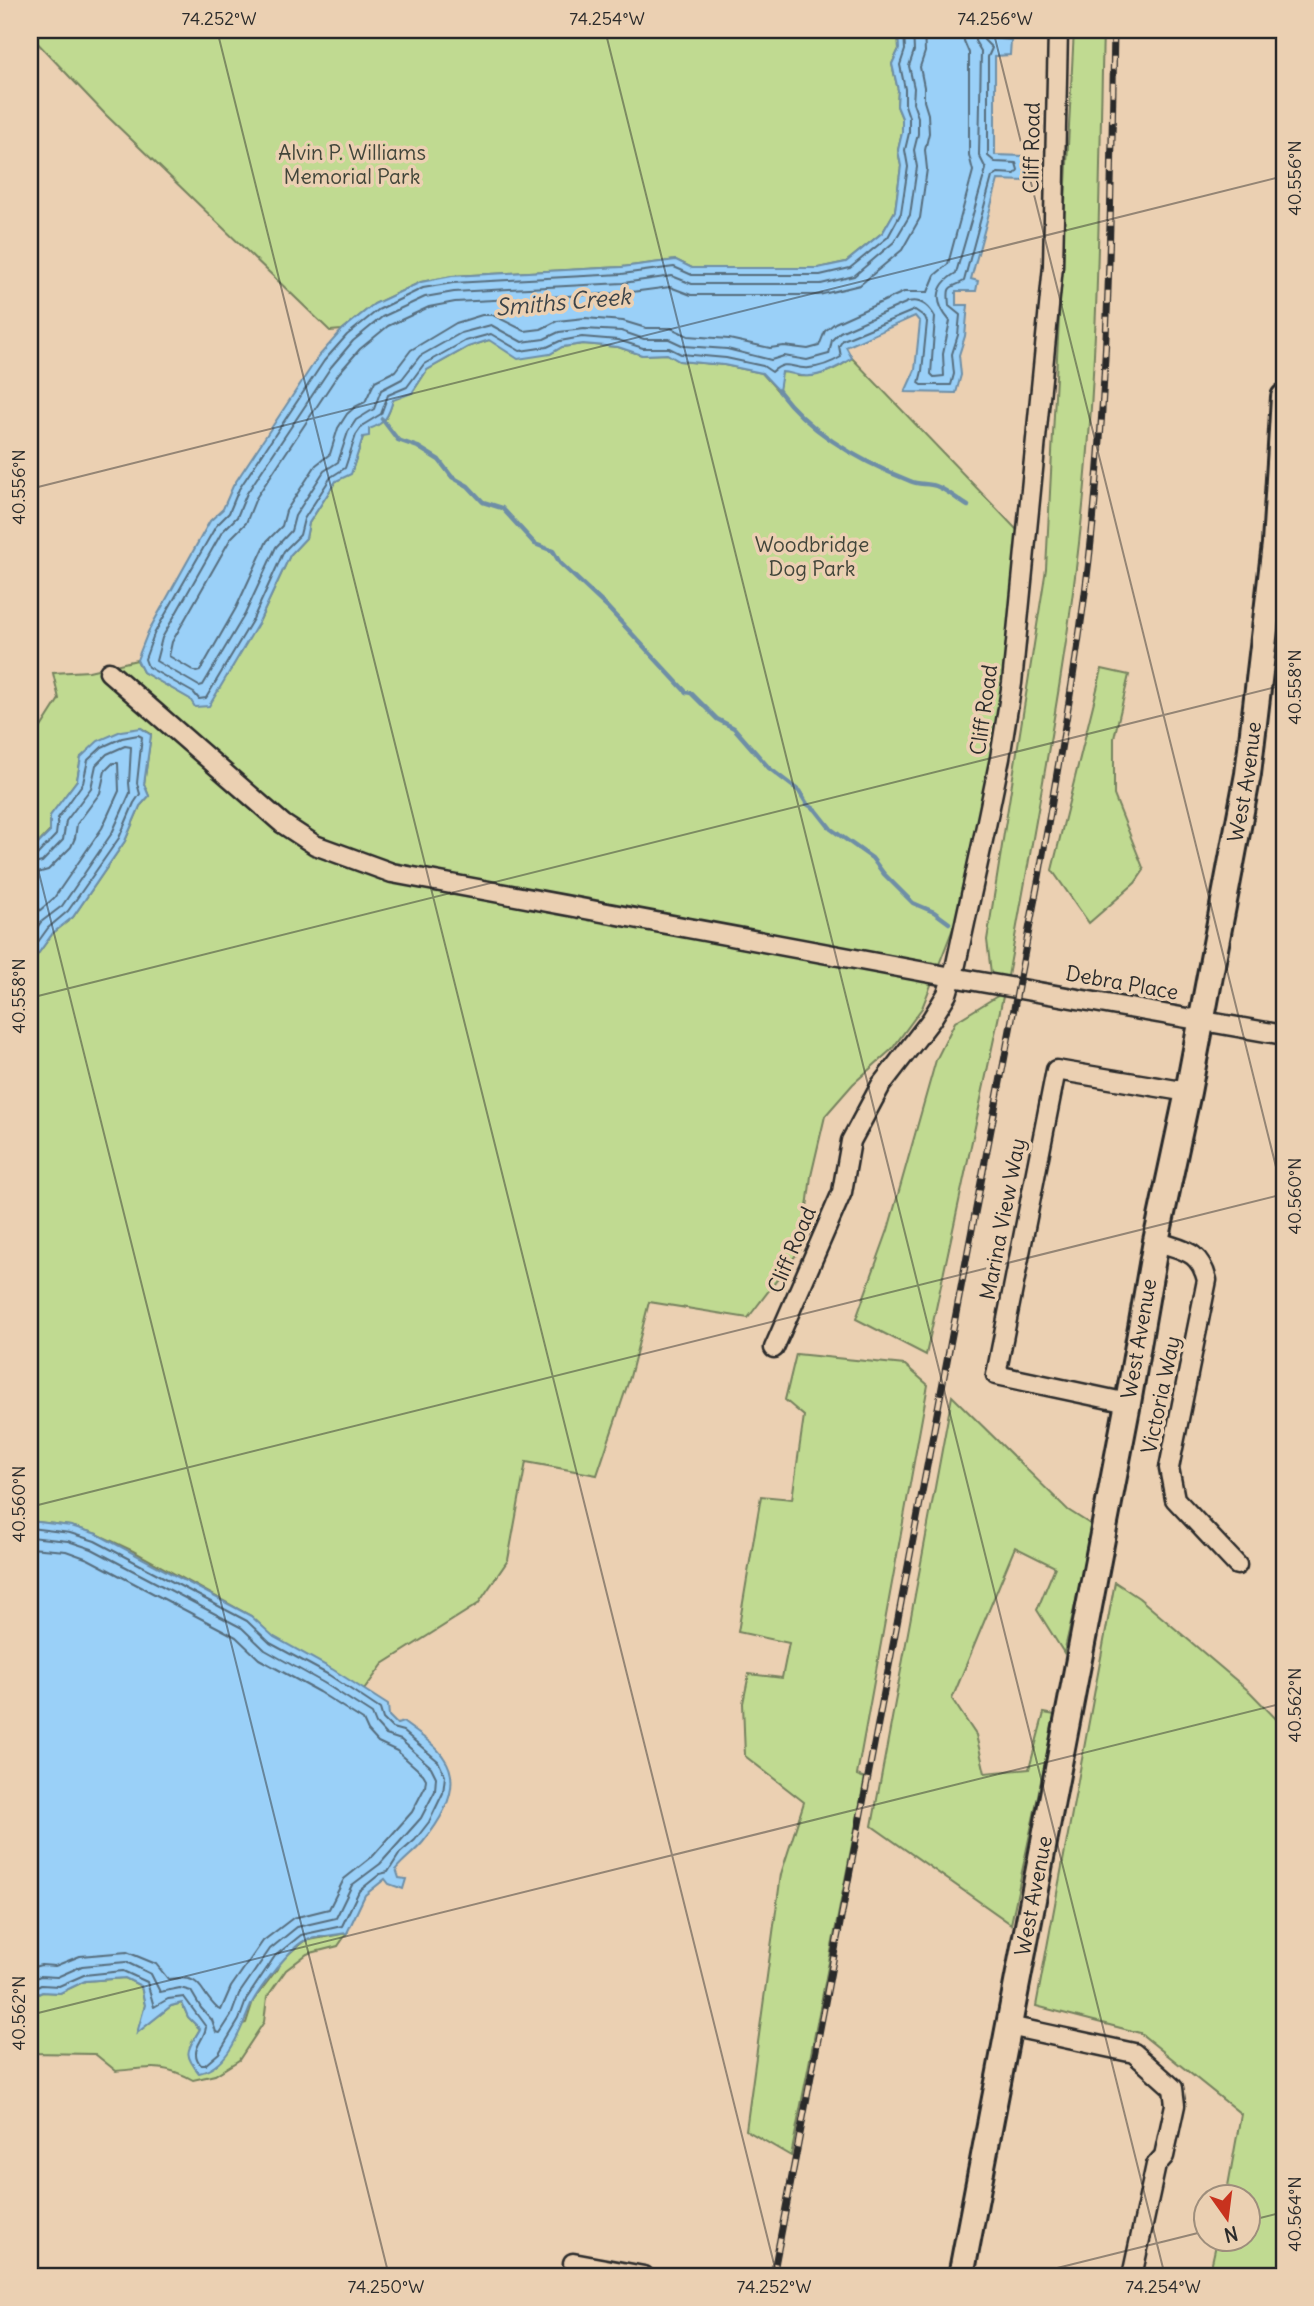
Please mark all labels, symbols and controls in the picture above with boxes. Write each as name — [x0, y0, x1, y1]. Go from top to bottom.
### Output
text: 74.252°W — [181, 7, 257, 30]
text: 74.254°W — [569, 7, 645, 30]
text: 74.256°W — [957, 7, 1033, 30]
street label: Cliff Road — [1017, 102, 1046, 194]
park label: Alvin P. Williams Memorial Park — [278, 139, 426, 190]
text: 40.556°N — [1283, 140, 1306, 216]
water label: Smiths Creek — [494, 281, 633, 322]
text: 40.556°N — [7, 449, 30, 525]
park label: Woodbridge Dog Park — [755, 531, 869, 582]
text: 40.558°N — [1283, 649, 1306, 725]
street label: Cliff Road — [964, 663, 1003, 757]
street label: West Avenue — [1221, 720, 1267, 844]
text: 40.558°N — [7, 958, 30, 1034]
street label: Debra Place — [1064, 959, 1181, 1006]
street label: Marina View Way — [974, 1136, 1031, 1302]
text: 40.560°N — [1283, 1157, 1306, 1235]
street label: Cliff Road — [761, 1203, 822, 1297]
street label: West Avenue — [1115, 1276, 1162, 1401]
street label: Victoria Way — [1135, 1333, 1186, 1456]
text: 40.560°N — [7, 1465, 30, 1543]
text: 40.562°N — [1283, 1667, 1306, 1743]
street label: West Avenue — [1009, 1833, 1058, 1958]
text: 40.562°N — [7, 1975, 30, 2051]
text: 40.564°N — [1283, 2176, 1306, 2252]
north arrow — [1192, 2184, 1262, 2254]
text: N — [1222, 2221, 1240, 2248]
text: 74.250°W — [348, 2275, 425, 2298]
text: 74.252°W — [736, 2275, 812, 2298]
text: 74.254°W — [1125, 2275, 1201, 2298]

